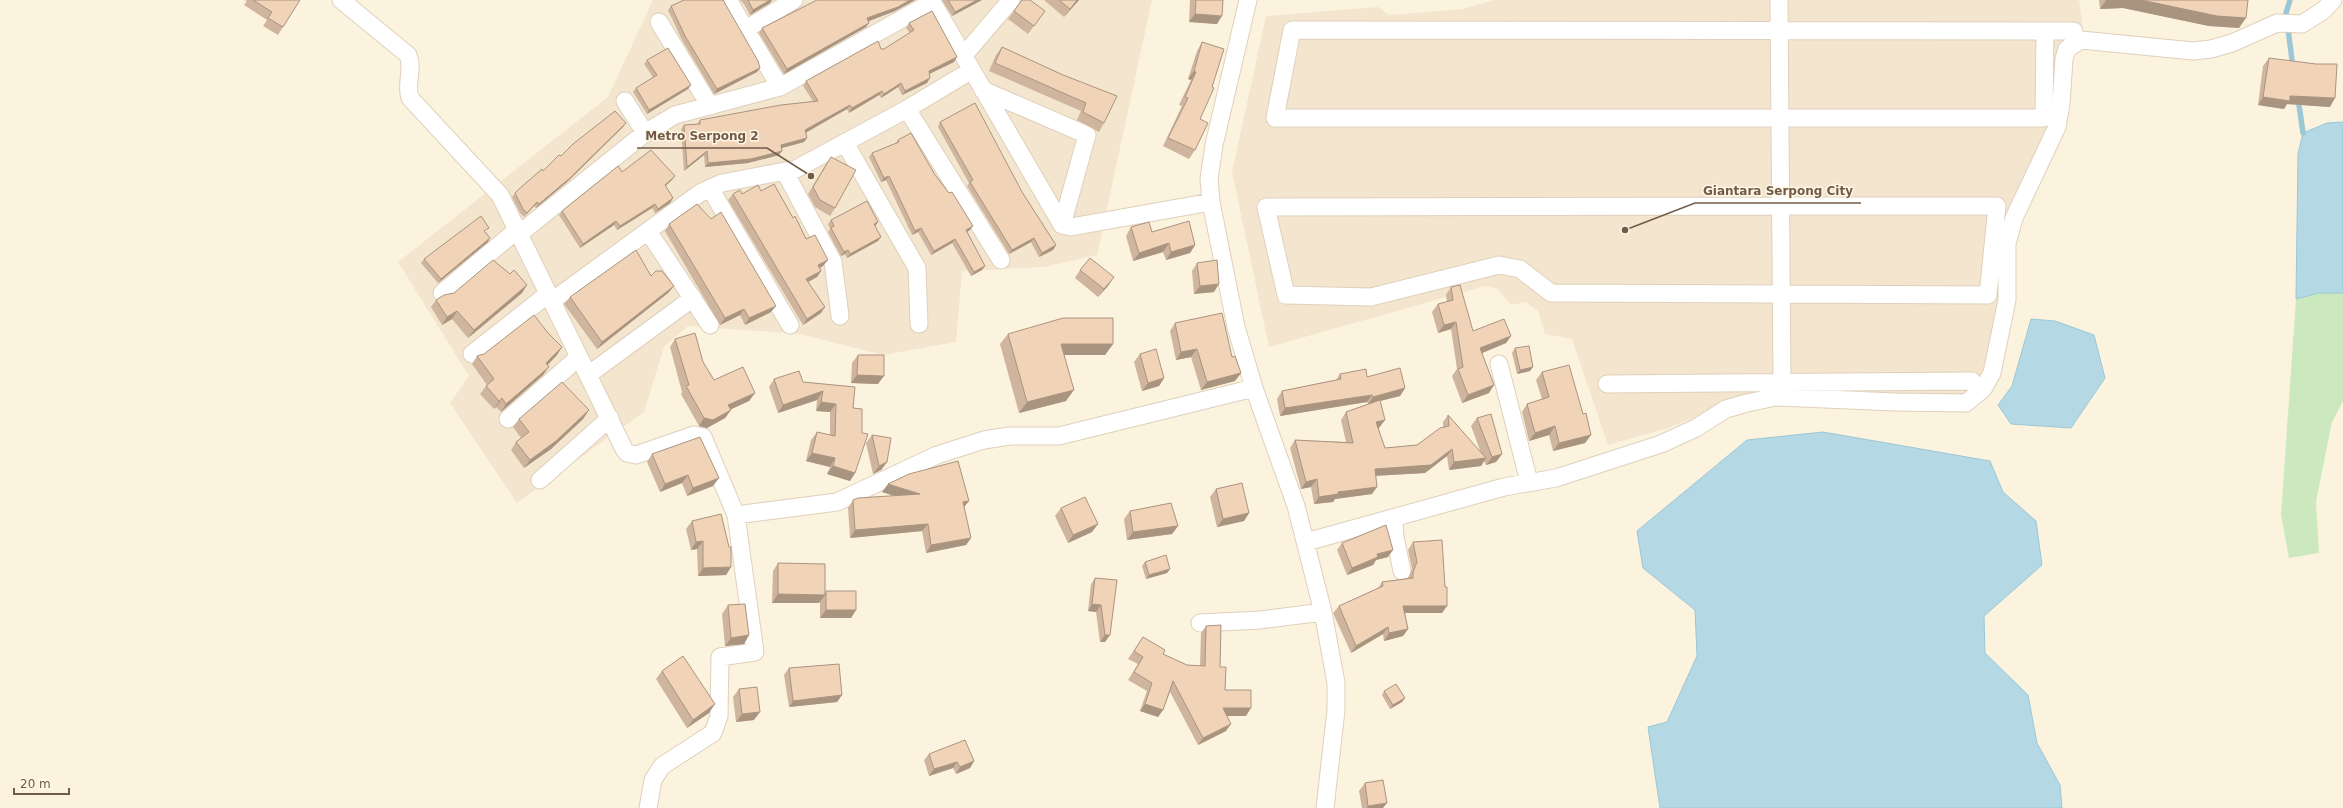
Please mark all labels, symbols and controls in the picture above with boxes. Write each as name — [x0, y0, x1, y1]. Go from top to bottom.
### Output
callout: Metro Serpong 2 — [637, 124, 767, 148]
text: Metro Serpong 2 — [645, 129, 759, 143]
callout: Giantara Serpong City — [1695, 179, 1861, 203]
text: Giantara Serpong City — [1703, 184, 1853, 198]
scale bar — [14, 770, 69, 796]
text: 20 m — [20, 777, 51, 791]

